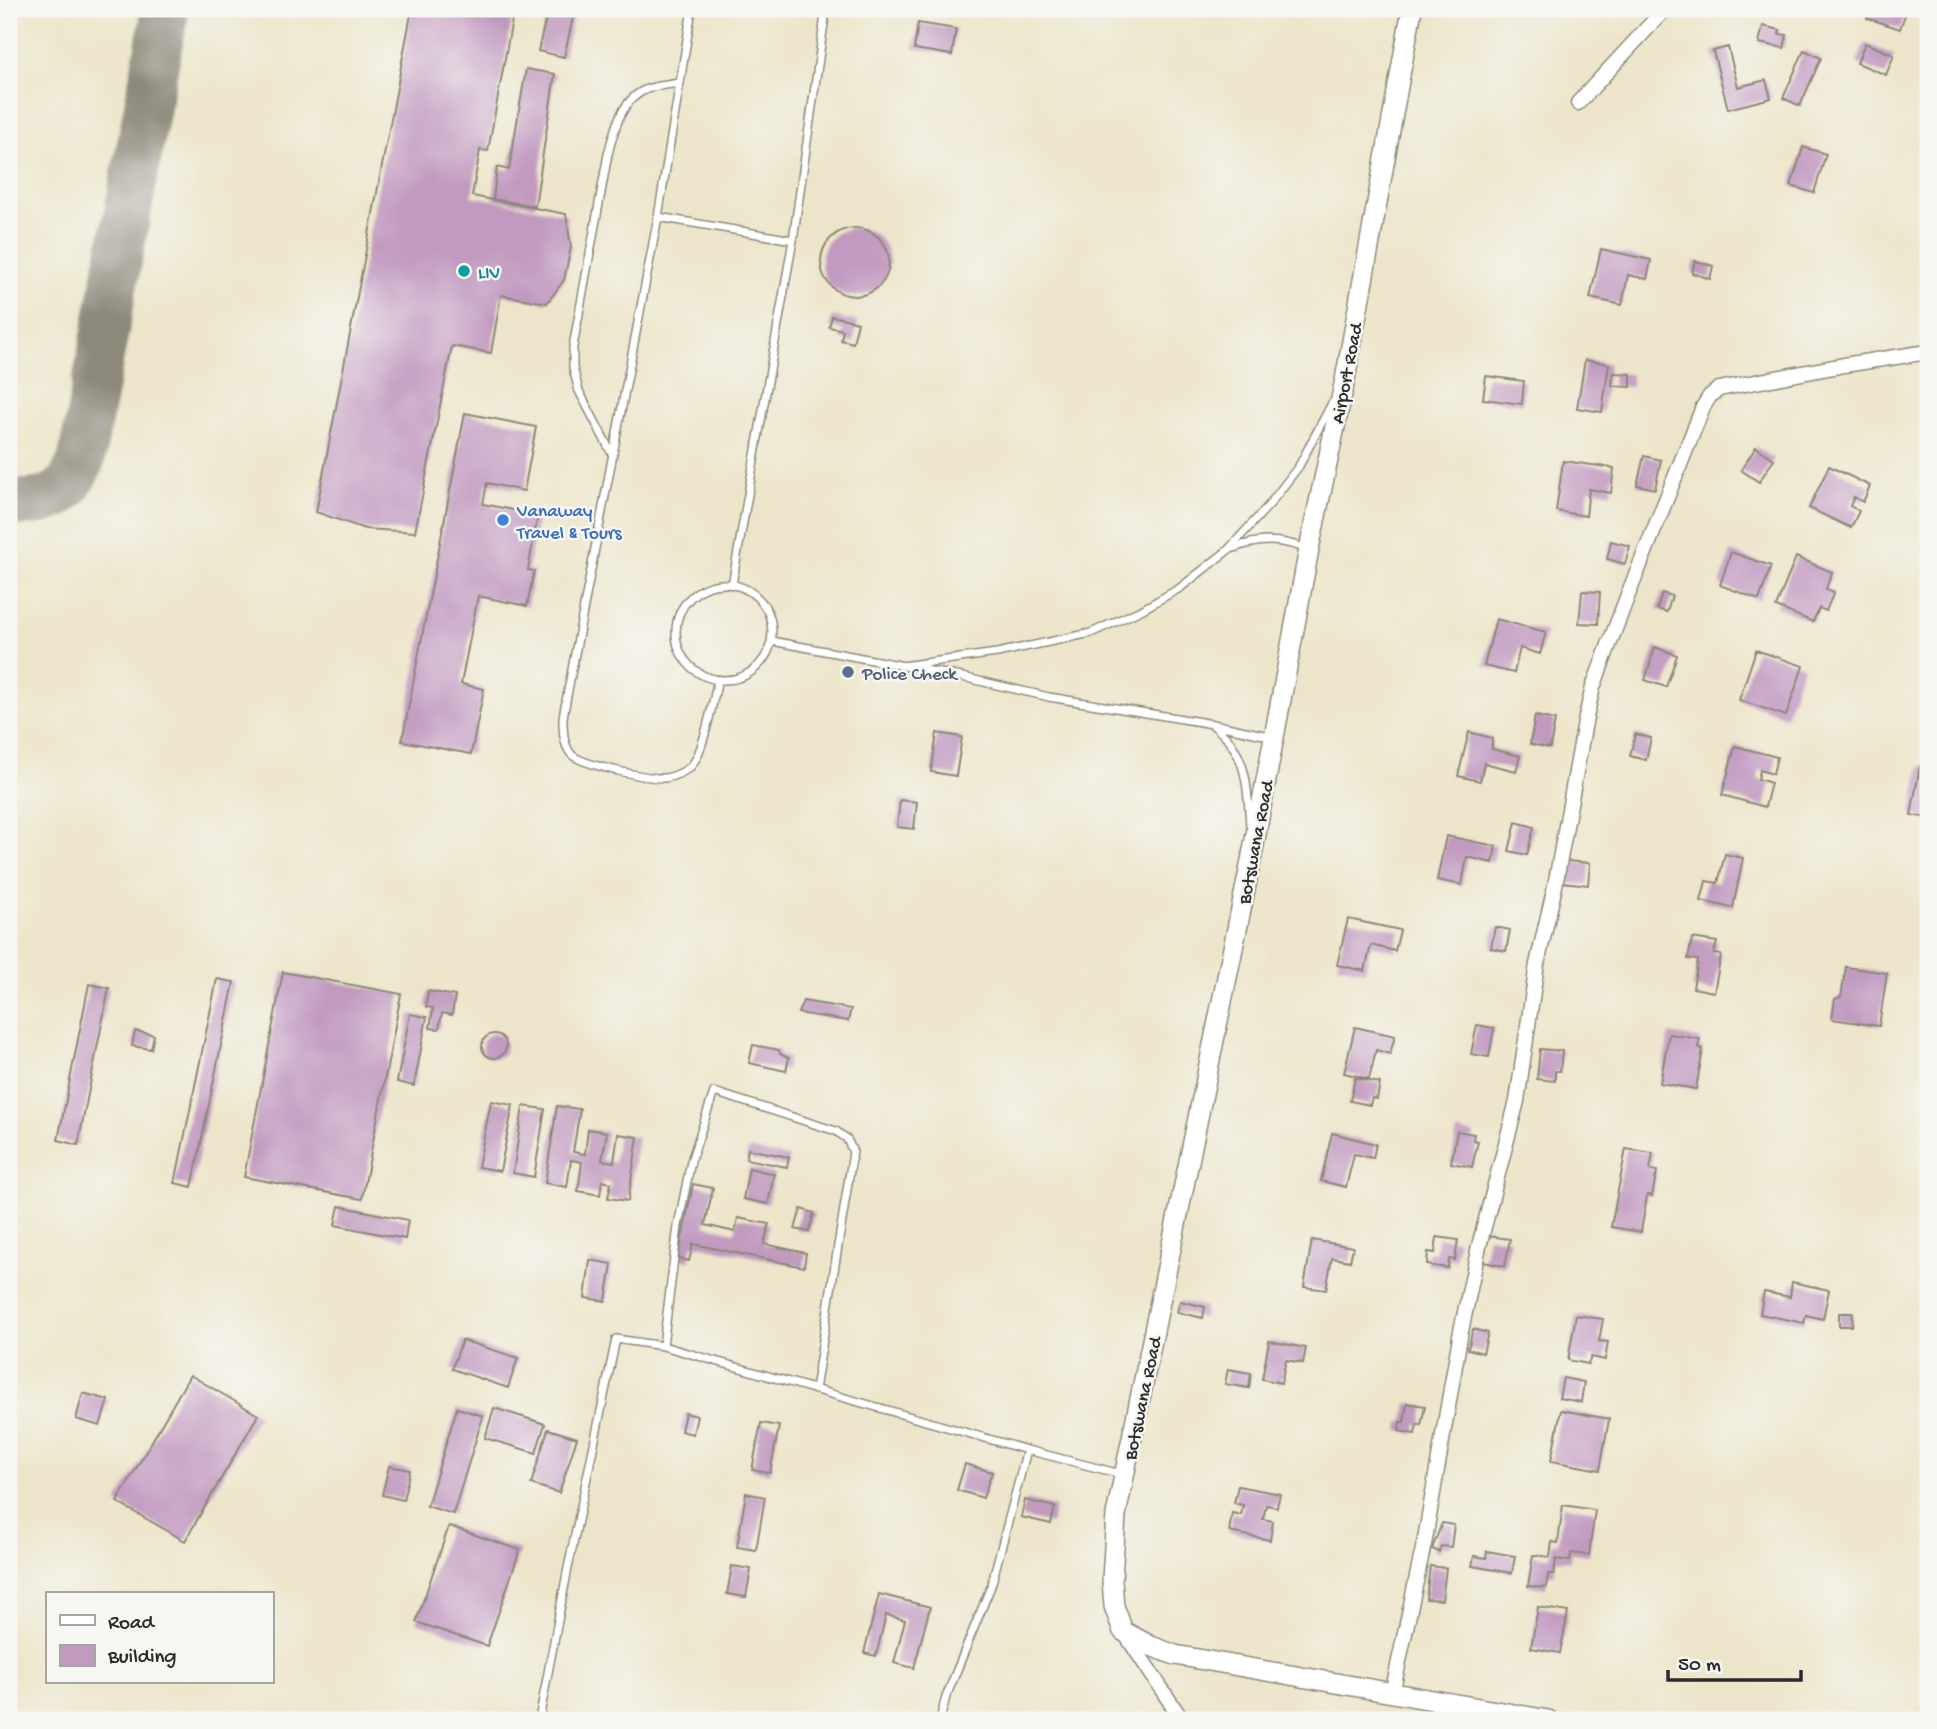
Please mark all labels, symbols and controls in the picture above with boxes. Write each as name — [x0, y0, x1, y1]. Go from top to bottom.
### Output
marker: LIV — [456, 263, 472, 279]
place label: LIV — [478, 263, 500, 286]
street label: Airport Road — [1327, 320, 1370, 426]
place label: Vanaway Travel & Tours — [516, 501, 623, 546]
marker: Vanaway Travel & Tours — [495, 512, 511, 528]
marker: Police Check — [840, 664, 856, 680]
place label: Police Check — [861, 664, 958, 687]
street label: Botswana Road — [1234, 777, 1281, 907]
street label: Botswana Road — [1120, 1333, 1169, 1463]
legend — [46, 1592, 273, 1684]
text: Road — [108, 1612, 156, 1637]
scale bar — [1668, 1638, 1800, 1682]
text: Building — [107, 1646, 177, 1671]
text: 50 m — [1678, 1654, 1721, 1679]

